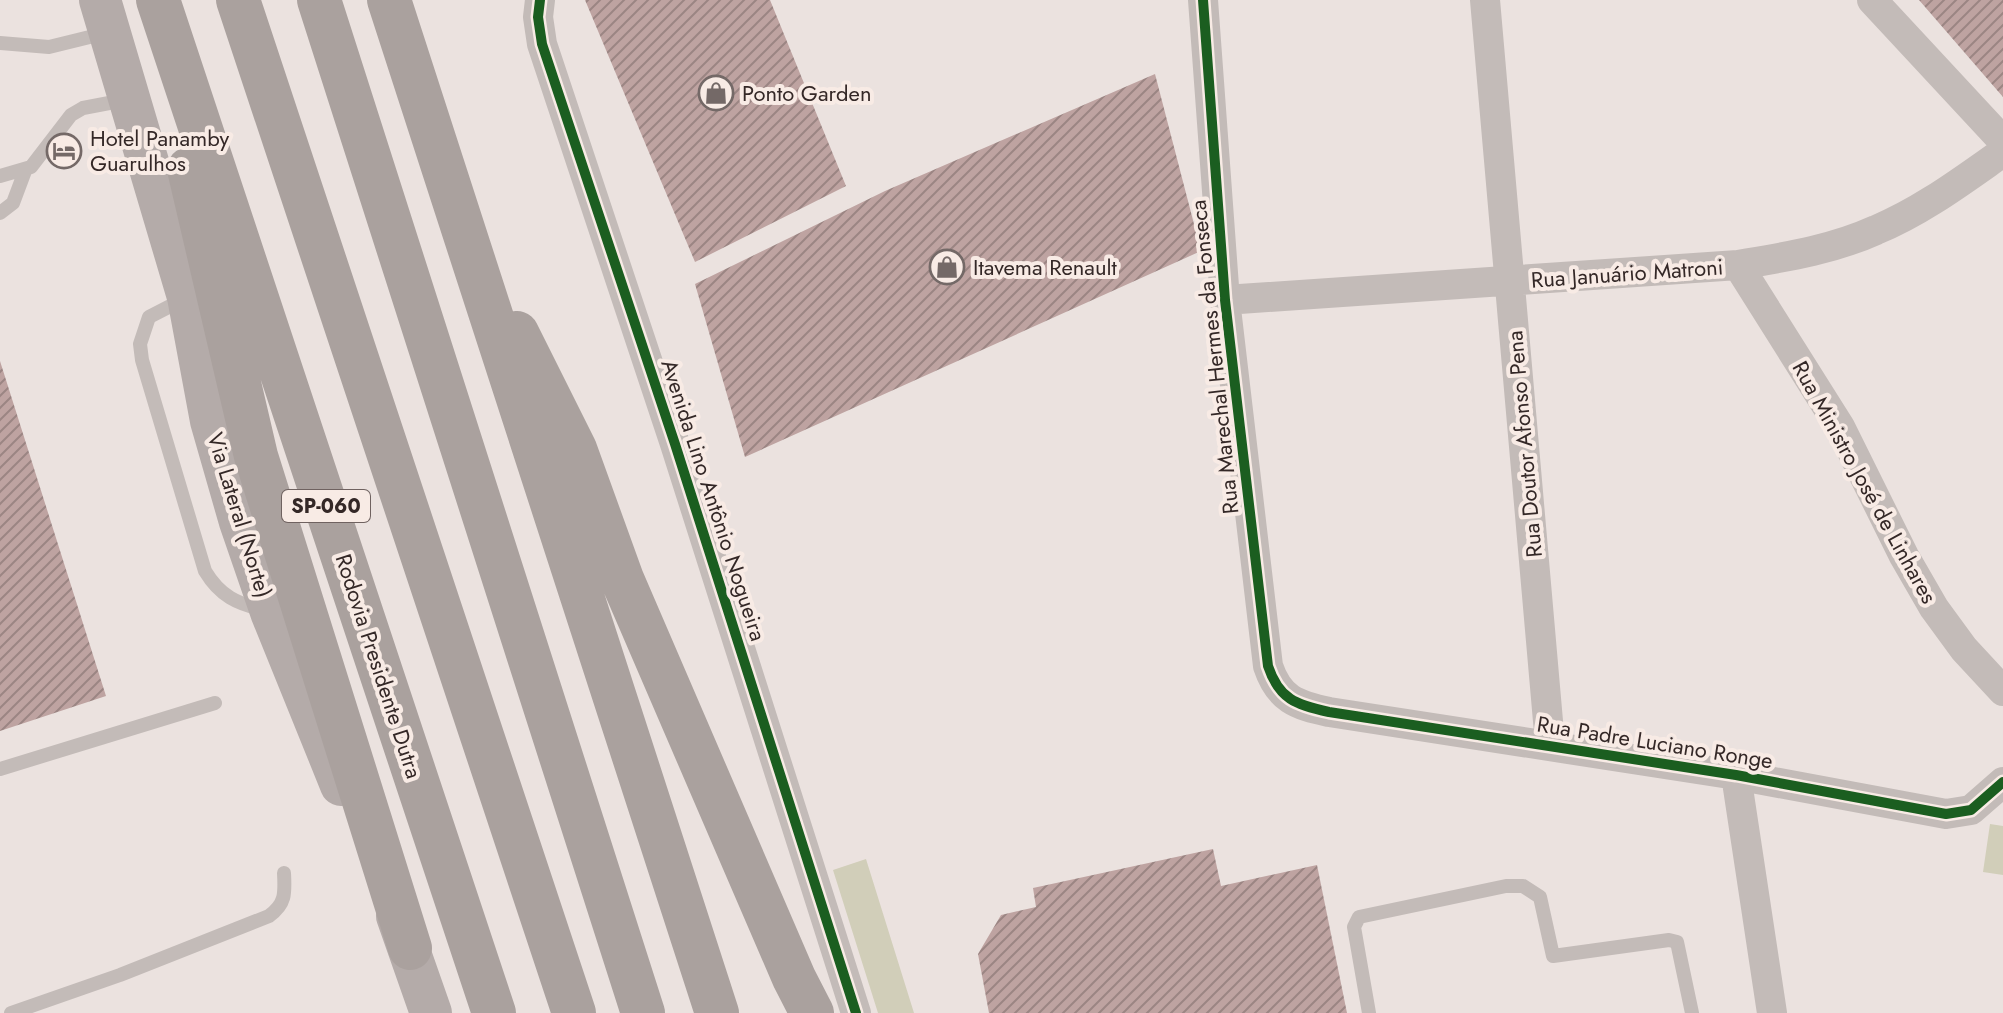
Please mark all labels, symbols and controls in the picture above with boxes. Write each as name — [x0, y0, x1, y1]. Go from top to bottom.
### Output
shop icon: Ponto Garden — [697, 74, 735, 112]
place label: Ponto Garden — [742, 77, 871, 109]
place label: Hotel Panamby Guarulhos — [90, 122, 229, 179]
hotel icon: Hotel Panamby Guarulhos — [45, 132, 83, 170]
street label: Rua Marechal Hermes da Fonseca — [1182, 198, 1246, 516]
shop icon: Itavema Renault — [928, 248, 966, 286]
street label: Rua Januário Matroni — [1530, 250, 1724, 296]
place label: Itavema Renault — [973, 251, 1118, 283]
street label: Rua Doutor Afonso Pena — [1498, 329, 1550, 559]
street label: Avenida Lino Antônio Nogueira — [653, 355, 775, 645]
street label: Rua Ministro José de Linhares — [1785, 355, 1945, 609]
street label: Via Lateral (Norte) — [200, 428, 280, 602]
road number: SP-060 — [282, 490, 370, 522]
street label: Rodovia Presidente Dutra — [328, 550, 430, 782]
street label: Rua Padre Luciano Ronge — [1535, 708, 1775, 776]

